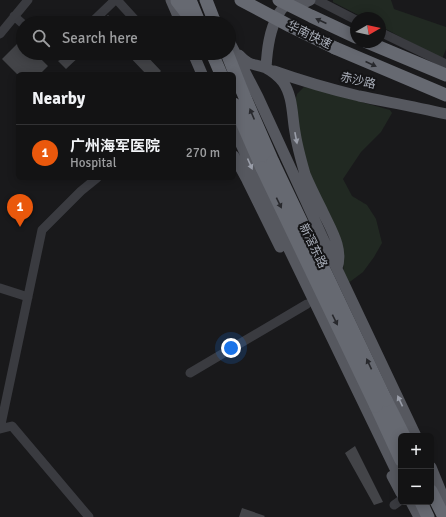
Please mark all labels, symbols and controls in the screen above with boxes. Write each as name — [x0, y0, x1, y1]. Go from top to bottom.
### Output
north arrow — [350, 12, 386, 48]
search box — [16, 16, 236, 60]
street label: 华南快速 — [284, 18, 334, 52]
one-way arrow — [315, 18, 326, 24]
icon: search — [30, 27, 52, 49]
text: Search here — [62, 29, 138, 47]
one-way arrow — [366, 61, 378, 67]
street label: 赤沙路 — [339, 70, 377, 92]
text: Nearby — [32, 88, 85, 109]
one-way arrow — [249, 108, 255, 119]
one-way arrow — [294, 132, 300, 144]
text: 广州海军医院 — [70, 137, 160, 155]
text: 1 — [41, 145, 49, 161]
text: 270 m — [186, 145, 220, 161]
text: Hospital — [70, 155, 117, 171]
one-way arrow — [247, 159, 253, 170]
pin: 1 — [7, 194, 33, 227]
one-way arrow — [276, 197, 282, 209]
street label: 新滘东路 — [296, 221, 330, 271]
one-way arrow — [332, 315, 338, 326]
your location — [221, 338, 241, 358]
one-way arrow — [366, 359, 372, 370]
one-way arrow — [397, 395, 403, 406]
map controls — [398, 433, 434, 505]
button: + — [398, 433, 434, 469]
button: − — [398, 469, 434, 505]

